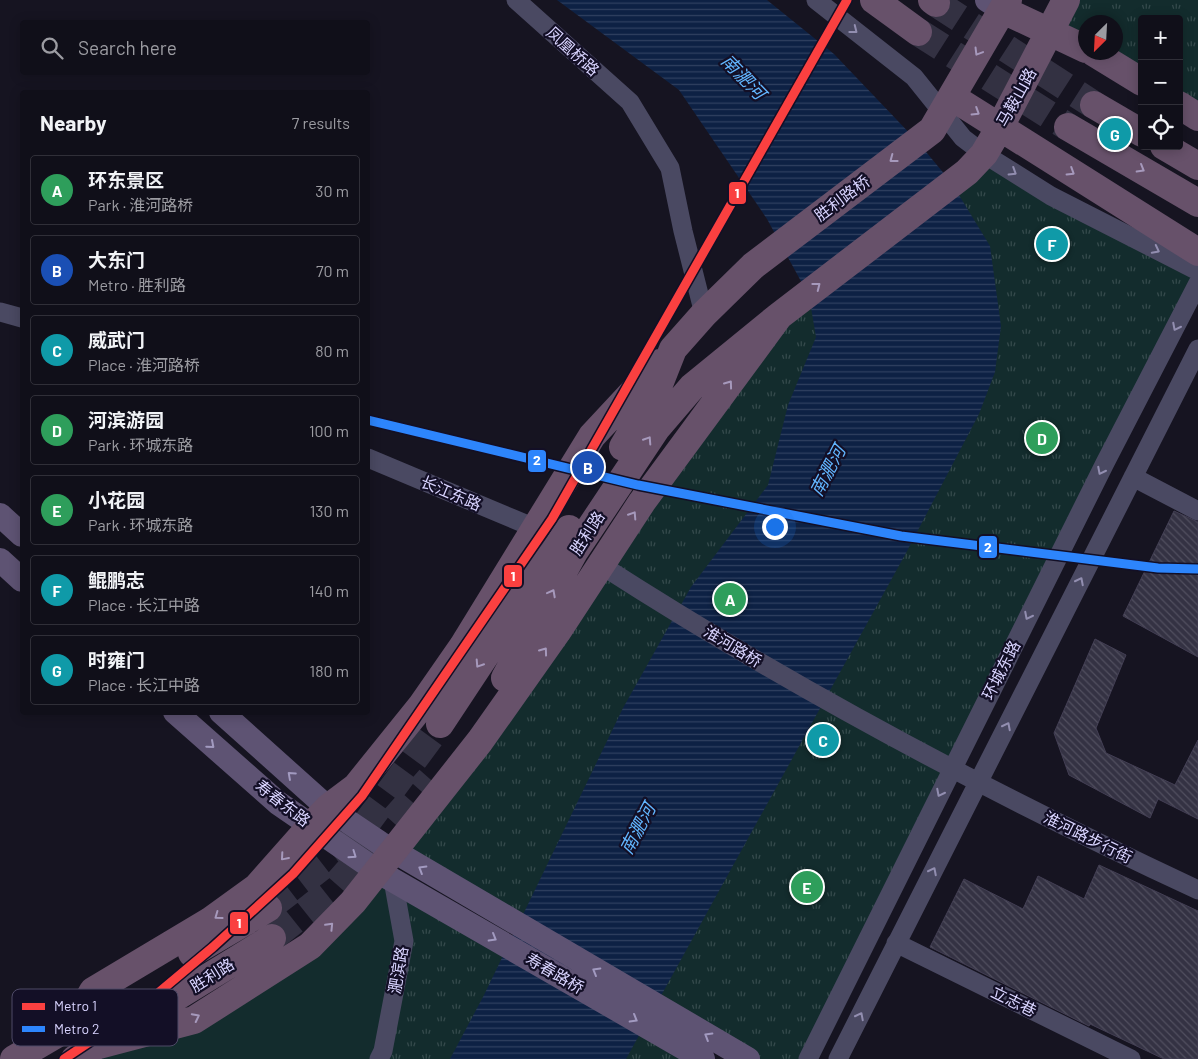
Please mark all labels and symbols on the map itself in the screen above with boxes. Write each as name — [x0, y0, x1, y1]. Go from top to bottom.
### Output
north arrow — [1078, 15, 1123, 60]
street label: 凤凰桥路 — [543, 22, 603, 79]
one-way arrow — [849, 25, 858, 34]
one-way arrow — [975, 47, 985, 56]
water label: 南淝河 — [717, 49, 772, 106]
street label: 马鞍山路 — [992, 64, 1039, 129]
one-way arrow — [970, 105, 979, 115]
pin: G — [1099, 115, 1131, 153]
one-way arrow — [889, 153, 899, 162]
one-way arrow — [1135, 163, 1144, 173]
one-way arrow — [1065, 165, 1074, 175]
one-way arrow — [1008, 166, 1017, 176]
street label: 胜利路桥 — [810, 171, 873, 224]
line badge: 1 — [728, 181, 747, 205]
text: 1 — [735, 184, 740, 201]
pin: F — [1036, 225, 1068, 263]
one-way arrow — [1151, 244, 1160, 254]
one-way arrow — [811, 283, 821, 292]
one-way arrow — [1172, 321, 1182, 330]
one-way arrow — [723, 380, 732, 390]
pin: D — [1026, 419, 1058, 457]
one-way arrow — [642, 437, 651, 446]
water label: 南淝河 — [805, 439, 851, 500]
pin: B — [572, 448, 604, 486]
line badge: 2 — [527, 449, 547, 473]
text: 2 — [533, 451, 541, 468]
one-way arrow — [1097, 466, 1107, 475]
street label: 长江东路 — [418, 471, 484, 514]
street label: 胜利路 — [566, 507, 608, 558]
one-way arrow — [627, 512, 637, 521]
your location — [762, 514, 788, 540]
line badge: 2 — [978, 535, 998, 559]
text: 2 — [984, 538, 992, 555]
line badge: 1 — [503, 564, 523, 588]
text: 1 — [511, 567, 516, 584]
one-way arrow — [1074, 577, 1084, 586]
pin: A — [714, 580, 746, 618]
one-way arrow — [546, 589, 556, 598]
one-way arrow — [1024, 611, 1034, 620]
street label: 淮河路桥 — [701, 621, 766, 670]
street label: 环城东路 — [978, 637, 1024, 703]
one-way arrow — [538, 647, 547, 657]
one-way arrow — [476, 658, 485, 668]
pin: C — [807, 721, 839, 759]
one-way arrow — [1001, 722, 1011, 731]
one-way arrow — [206, 739, 215, 748]
one-way arrow — [287, 772, 296, 781]
street label: 寿春东路 — [252, 775, 314, 830]
one-way arrow — [936, 788, 946, 797]
water label: 南淝河 — [615, 797, 661, 858]
street label: 淮河路步行街 — [1041, 807, 1136, 866]
one-way arrow — [347, 849, 357, 858]
one-way arrow — [281, 851, 289, 860]
one-way arrow — [419, 866, 428, 876]
one-way arrow — [927, 867, 937, 876]
pin: E — [791, 868, 823, 906]
one-way arrow — [214, 910, 224, 919]
line badge: 1 — [229, 911, 249, 935]
text: 1 — [237, 914, 242, 931]
one-way arrow — [324, 922, 333, 931]
one-way arrow — [488, 932, 497, 942]
street label: 淝滨路 — [384, 945, 411, 995]
street label: 寿春路桥 — [523, 948, 588, 997]
street label: 胜利路 — [186, 954, 237, 995]
one-way arrow — [593, 967, 602, 977]
street label: 立志巷 — [988, 981, 1040, 1020]
legend — [12, 989, 178, 1046]
text: Metro 1 — [54, 997, 97, 1014]
one-way arrow — [629, 1012, 638, 1022]
one-way arrow — [854, 1012, 864, 1021]
one-way arrow — [191, 1013, 200, 1023]
text: Metro 2 — [54, 1020, 99, 1037]
one-way arrow — [705, 1032, 714, 1042]

